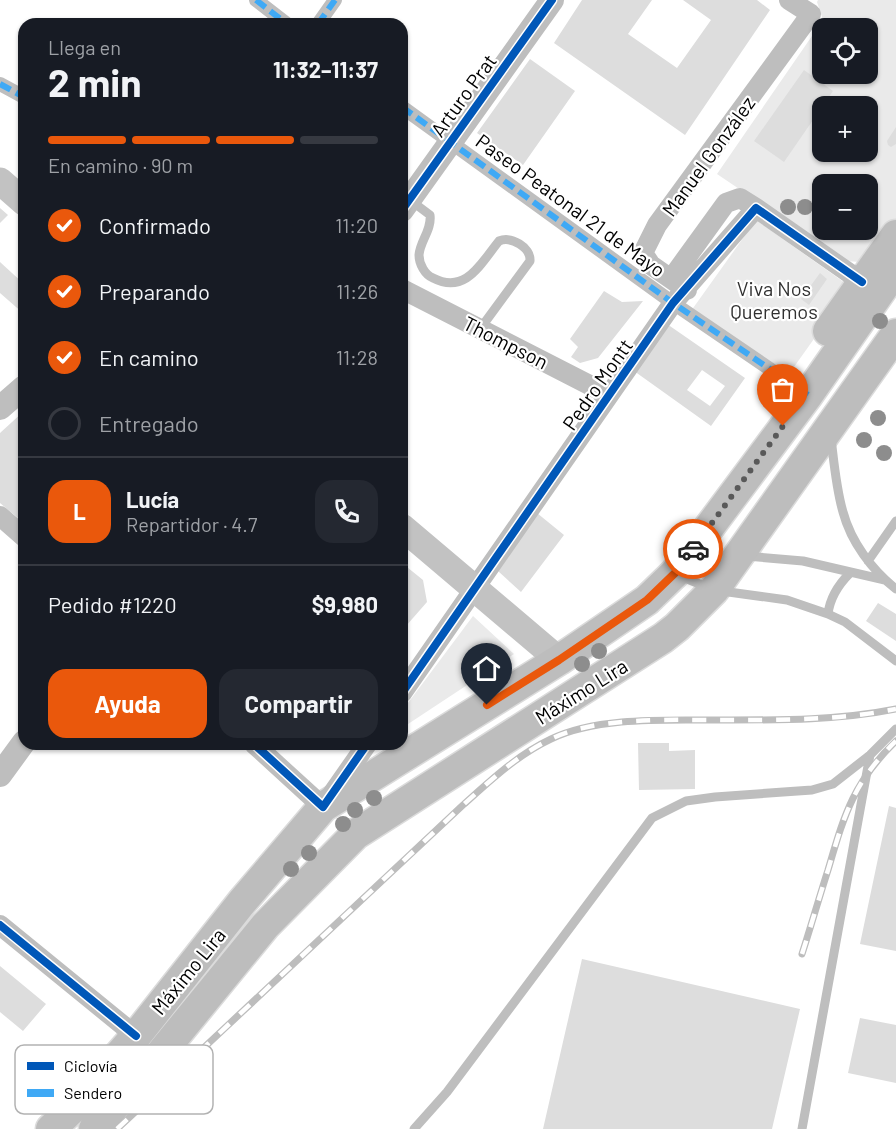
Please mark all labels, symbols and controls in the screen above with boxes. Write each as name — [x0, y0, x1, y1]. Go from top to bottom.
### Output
map controls — [812, 18, 878, 240]
button: locate — [812, 18, 878, 84]
text: Llega en — [48, 35, 121, 59]
street label: Arturo Prat — [425, 49, 501, 141]
text: 11:32–11:37 — [273, 56, 378, 82]
text: 2 min — [48, 58, 141, 105]
street label: Manuel González — [656, 91, 760, 221]
button: + — [812, 96, 878, 162]
street label: Paseo Peatonal 21 de Mayo — [472, 128, 670, 282]
text: En camino · 90 m — [48, 153, 193, 177]
button: − — [812, 174, 878, 240]
icon: check — [48, 209, 81, 242]
text: Confirmado — [99, 212, 211, 238]
text: 11:20 — [335, 213, 378, 237]
icon: check — [48, 275, 81, 308]
park label: Viva Nos Queremos — [730, 276, 818, 323]
text: Preparando — [99, 278, 210, 304]
text: 11:26 — [336, 279, 378, 303]
street label: Thompson — [460, 310, 552, 374]
street label: Pedro Montt — [557, 334, 637, 434]
icon: check — [48, 341, 81, 374]
text: En camino — [99, 344, 199, 370]
text: 11:28 — [336, 345, 378, 369]
pin — [757, 364, 808, 426]
icon: bag — [766, 373, 799, 406]
text: Entregado — [99, 410, 199, 436]
button: phone — [315, 480, 378, 543]
text: Lucía — [126, 486, 179, 512]
text: L — [73, 498, 86, 524]
text: Repartidor · 4.7 — [126, 512, 257, 536]
courier — [663, 519, 723, 579]
icon: car — [677, 533, 710, 566]
text: Pedido #1220 — [48, 591, 177, 617]
text: $9,980 — [312, 591, 378, 617]
pin — [461, 643, 512, 705]
icon: home — [470, 652, 503, 685]
street label: Máximo Lira — [530, 653, 632, 729]
button: Ayuda — [48, 669, 207, 738]
button: Compartir — [219, 669, 378, 738]
street label: Máximo Lira — [146, 923, 230, 1019]
legend — [15, 1045, 213, 1114]
text: Ciclovía — [64, 1056, 117, 1075]
text: Sendero — [64, 1083, 122, 1102]

